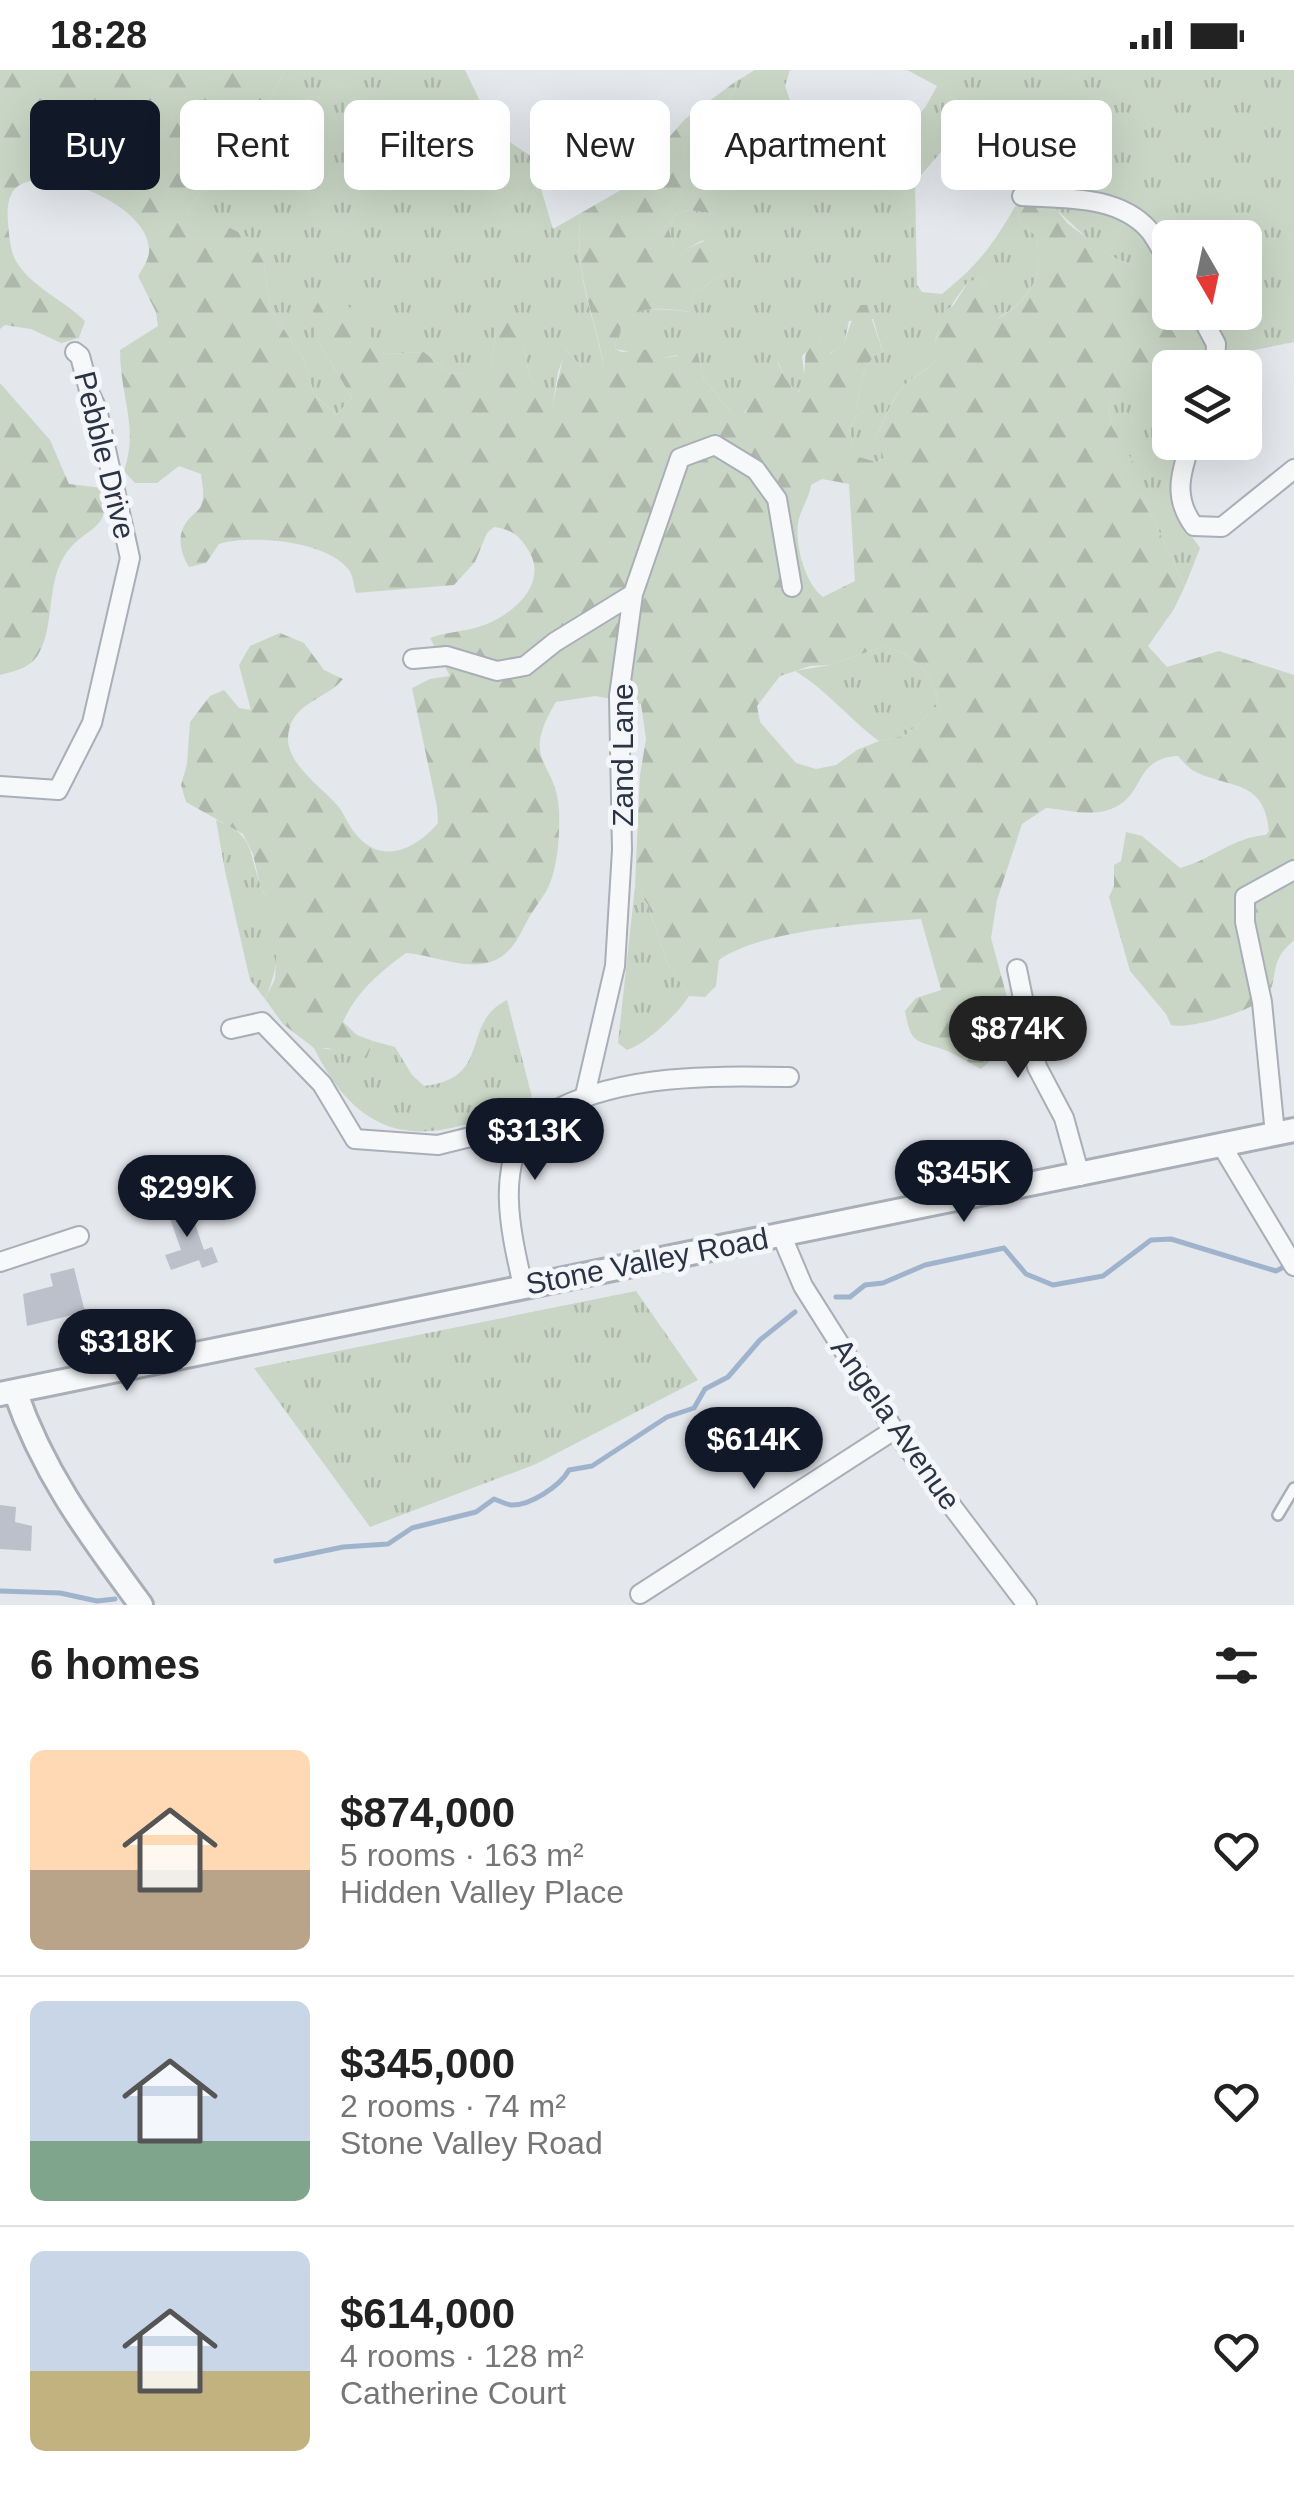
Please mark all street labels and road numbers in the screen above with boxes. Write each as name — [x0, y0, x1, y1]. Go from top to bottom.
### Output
street label: Pebble Drive — [68, 368, 142, 542]
street label: Zand Lane — [606, 683, 639, 827]
street label: Stone Valley Road — [523, 1221, 771, 1301]
street label: Angela Avenue — [825, 1332, 967, 1516]

